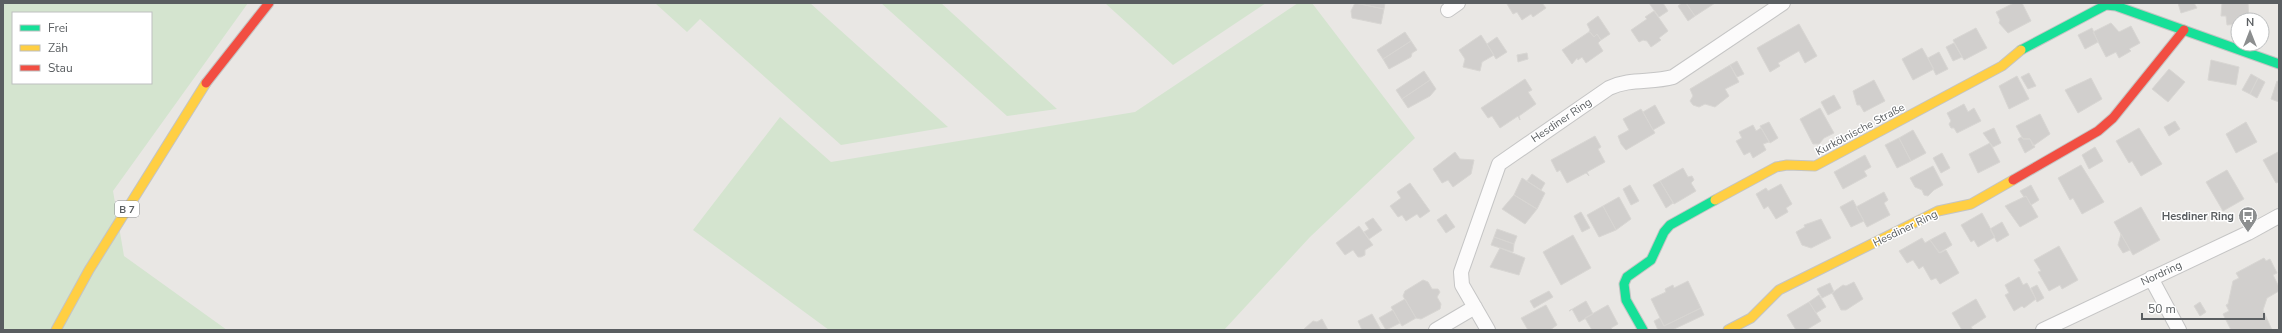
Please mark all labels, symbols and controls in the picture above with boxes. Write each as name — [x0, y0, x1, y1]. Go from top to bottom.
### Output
legend — [12, 12, 152, 84]
north arrow — [2230, 12, 2270, 52]
text: N — [2246, 15, 2254, 30]
text: Frei — [48, 20, 68, 36]
text: Zäh — [48, 40, 68, 56]
text: Stau — [48, 60, 73, 76]
street label: Hesdiner Ring — [1528, 95, 1594, 146]
street label: Kurkölnische Straße — [1813, 100, 1907, 159]
road number: B 7 — [115, 201, 139, 217]
bus stop icon: Hesdiner Ring — [2237, 205, 2259, 233]
street label: Hesdiner Ring — [1870, 206, 1940, 251]
place label: Hesdiner Ring — [2162, 209, 2234, 224]
street label: Nordring — [2138, 257, 2184, 289]
scale bar — [2142, 295, 2264, 321]
text: 50 m — [2148, 301, 2176, 317]

